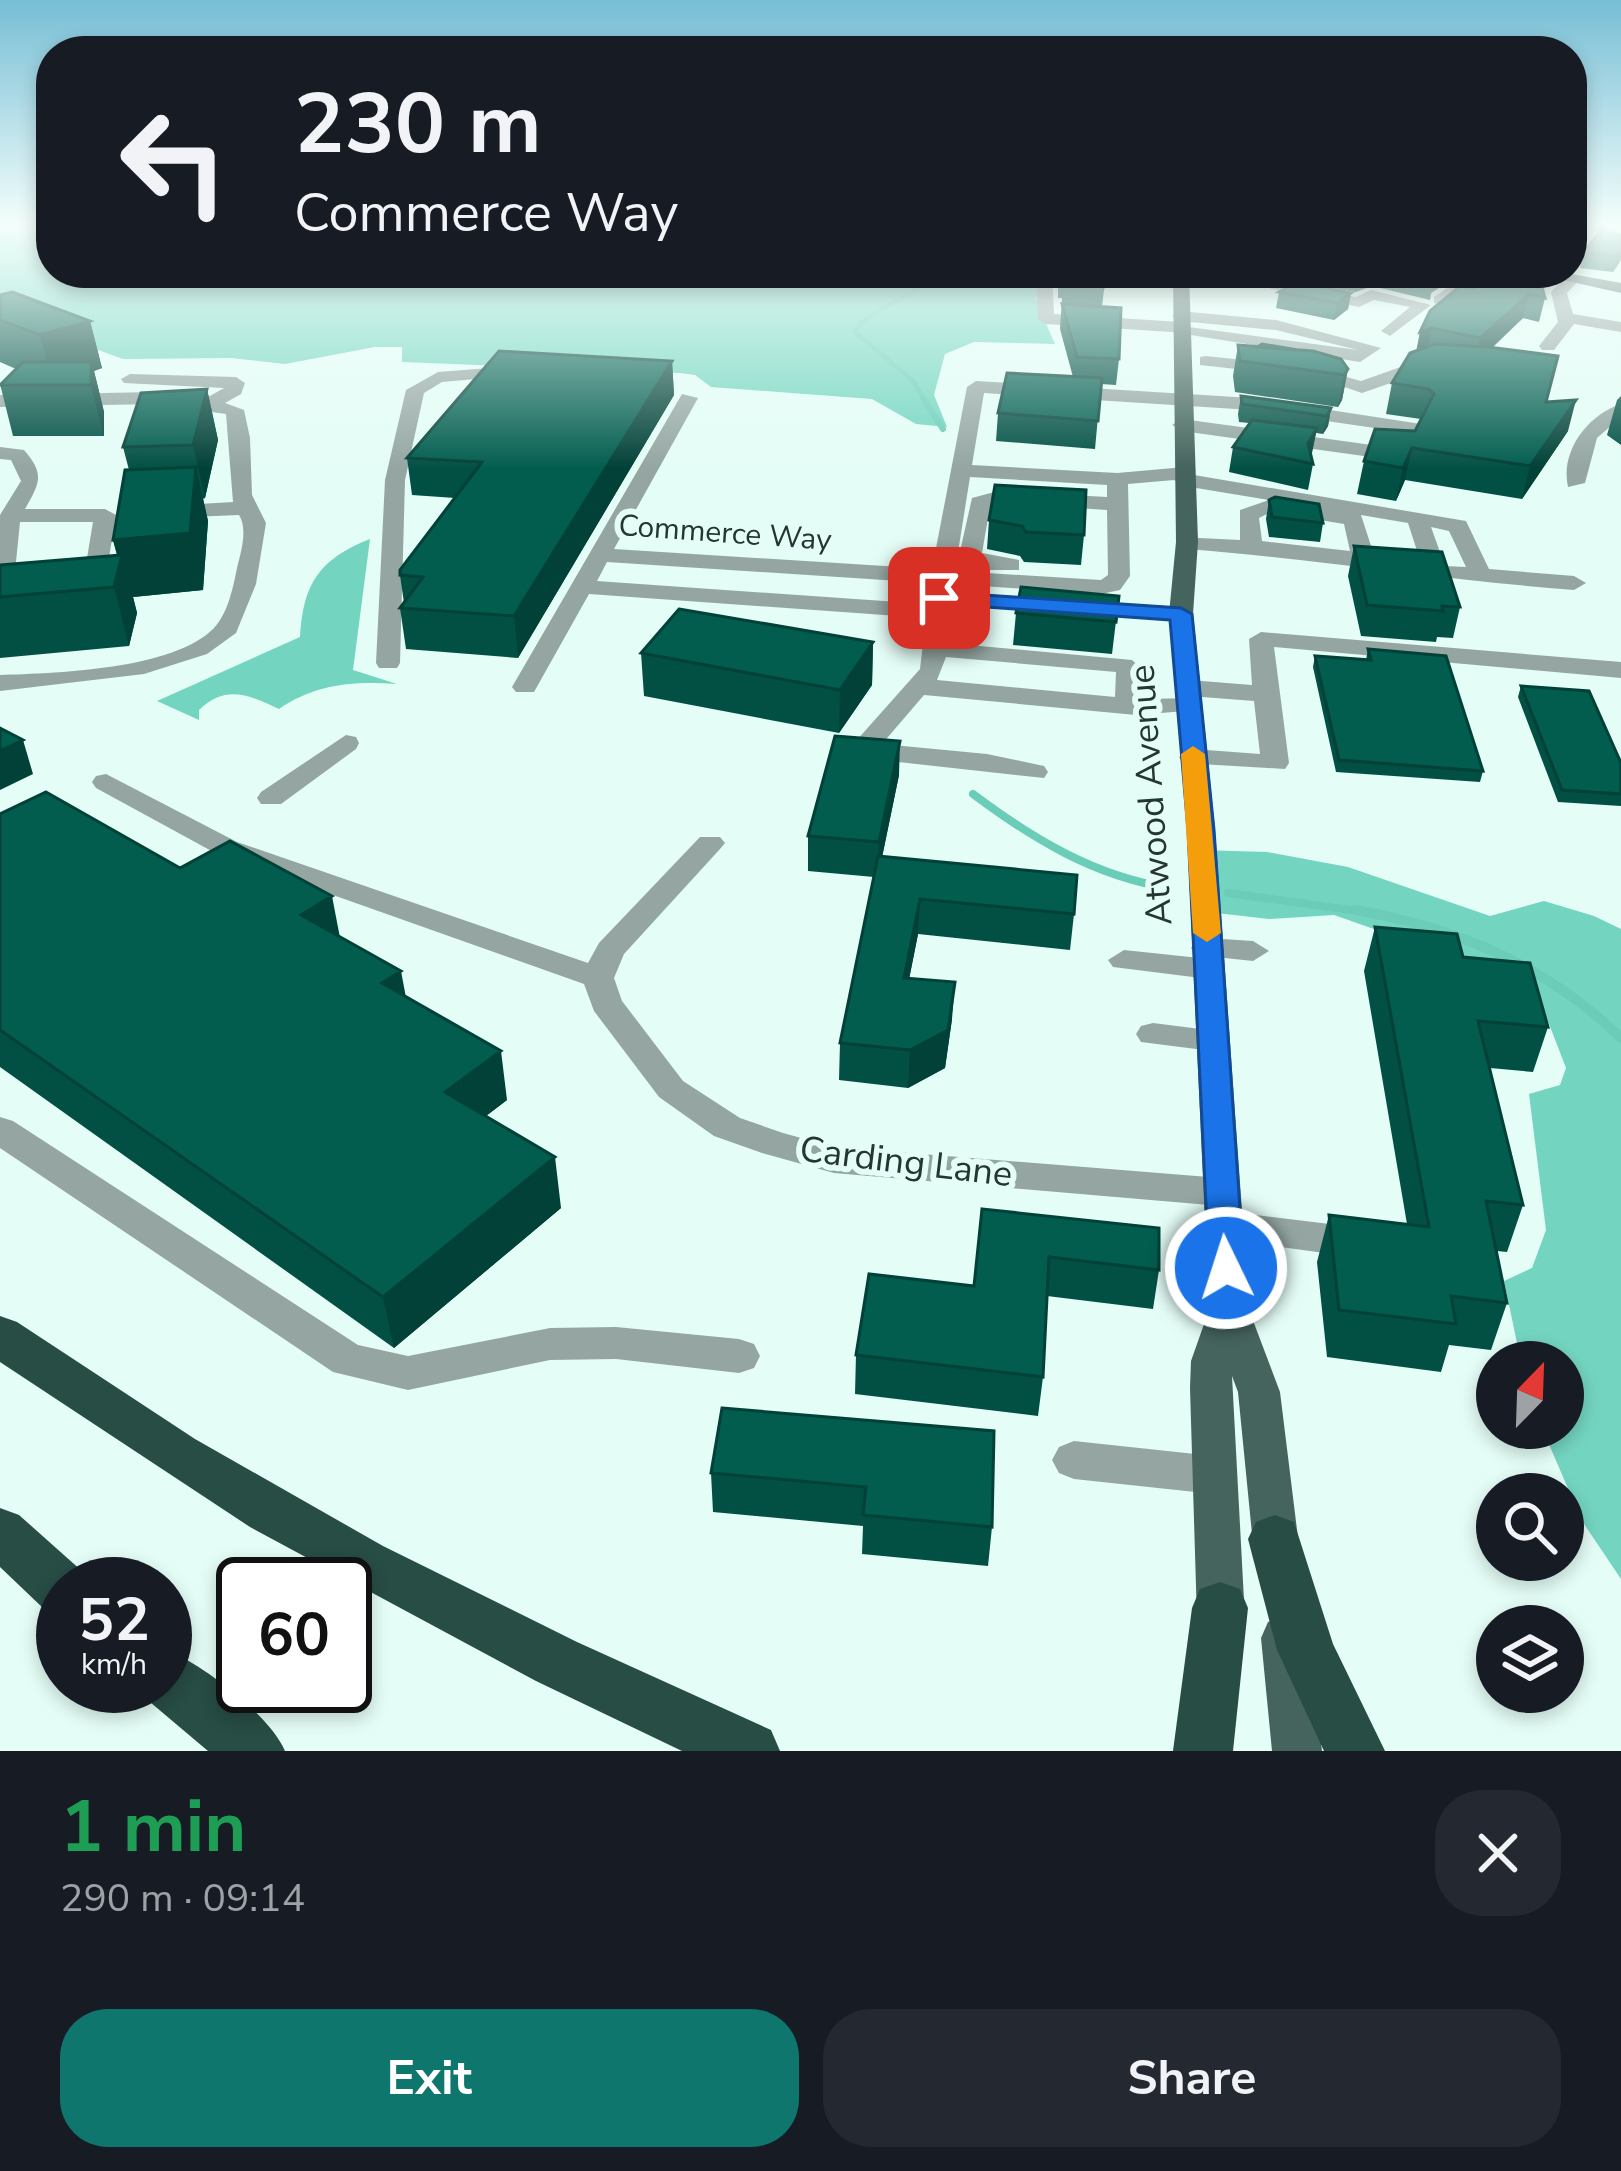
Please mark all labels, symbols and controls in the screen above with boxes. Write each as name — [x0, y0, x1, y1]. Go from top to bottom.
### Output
text: 230 m — [294, 67, 542, 182]
icon: left — [96, 84, 252, 240]
text: Commerce Way — [294, 176, 678, 250]
street label: Commerce Way — [617, 505, 833, 561]
pin — [888, 547, 990, 649]
icon: arrive — [906, 565, 972, 631]
street label: Atwood Avenue — [1117, 663, 1185, 927]
street label: Carding Lane — [797, 1125, 1015, 1199]
position arrow — [1163, 1205, 1289, 1331]
north arrow — [1476, 1341, 1584, 1449]
map controls — [1476, 1341, 1584, 1713]
button: search — [1476, 1473, 1584, 1581]
speed limit sign: 60 — [216, 1557, 372, 1713]
text: 52 — [78, 1579, 150, 1661]
button: layers — [1476, 1605, 1584, 1713]
text: km/h — [81, 1644, 147, 1685]
text: 1 min — [60, 1778, 246, 1876]
button: close — [1435, 1790, 1561, 1916]
text: 290 m · 09:14 — [60, 1872, 305, 1925]
button: Exit — [60, 2009, 799, 2147]
button: Share — [823, 2009, 1561, 2147]

